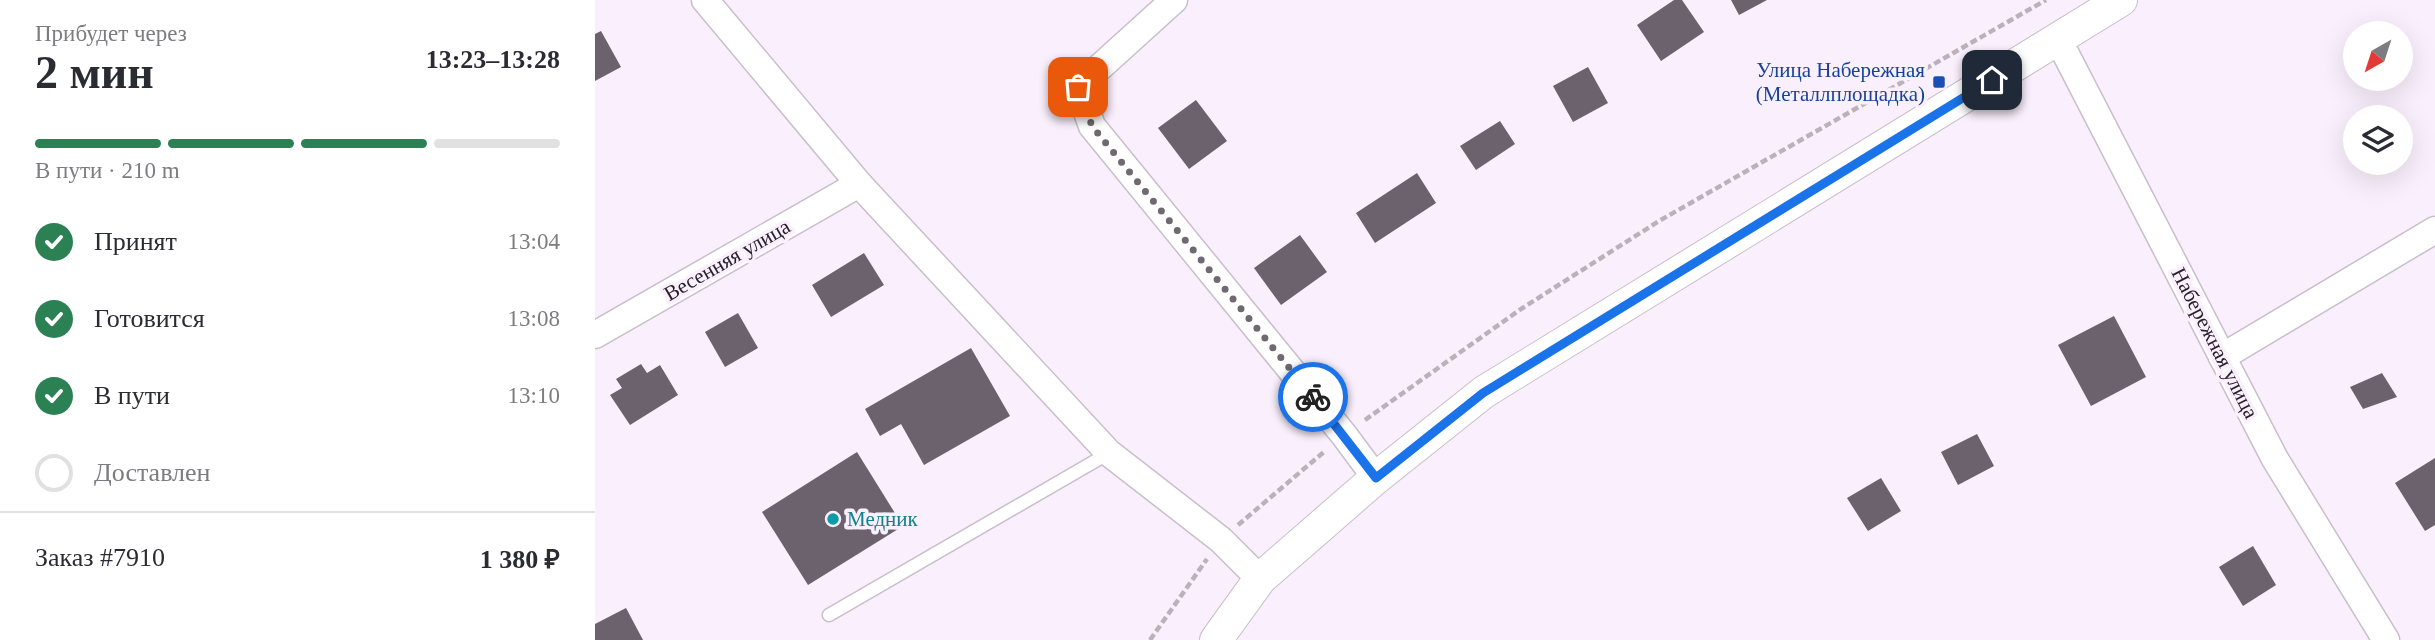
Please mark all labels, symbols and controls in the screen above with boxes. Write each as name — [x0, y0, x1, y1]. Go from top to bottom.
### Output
text: Прибудет через — [35, 21, 187, 46]
north arrow — [2343, 21, 2413, 91]
map controls — [2343, 21, 2413, 175]
text: 13:23–13:28 — [426, 45, 560, 74]
text: 2 мин — [35, 47, 154, 98]
pin — [1962, 50, 2022, 110]
pin — [1048, 57, 1108, 117]
place label: Улица Набережная (Металлплощадка) — [1756, 58, 1925, 106]
icon: home — [1973, 61, 2011, 99]
icon: bag — [1059, 68, 1097, 106]
marker: Улица Набережная (Металлплощадка) — [1931, 74, 1947, 90]
button: layers — [2343, 105, 2413, 175]
text: В пути · 210 m — [35, 158, 180, 183]
street label: Весенняя улица — [660, 214, 795, 306]
icon: check — [35, 223, 73, 261]
text: Принят — [94, 227, 177, 256]
text: 13:04 — [508, 229, 560, 254]
street label: Набережная улица — [2167, 264, 2264, 423]
icon: check — [35, 300, 73, 338]
text: Готовится — [94, 304, 205, 333]
text: 13:08 — [508, 306, 560, 331]
courier — [1278, 362, 1348, 432]
icon: check — [35, 377, 73, 415]
icon: bike — [1294, 378, 1332, 416]
text: В пути — [94, 381, 170, 410]
text: 13:10 — [508, 383, 560, 408]
text: Доставлен — [94, 458, 211, 487]
place label: Медник — [847, 507, 919, 531]
marker: Медник — [825, 511, 841, 527]
text: Заказ #7910 — [35, 543, 165, 572]
text: 1 380 ₽ — [480, 545, 560, 574]

